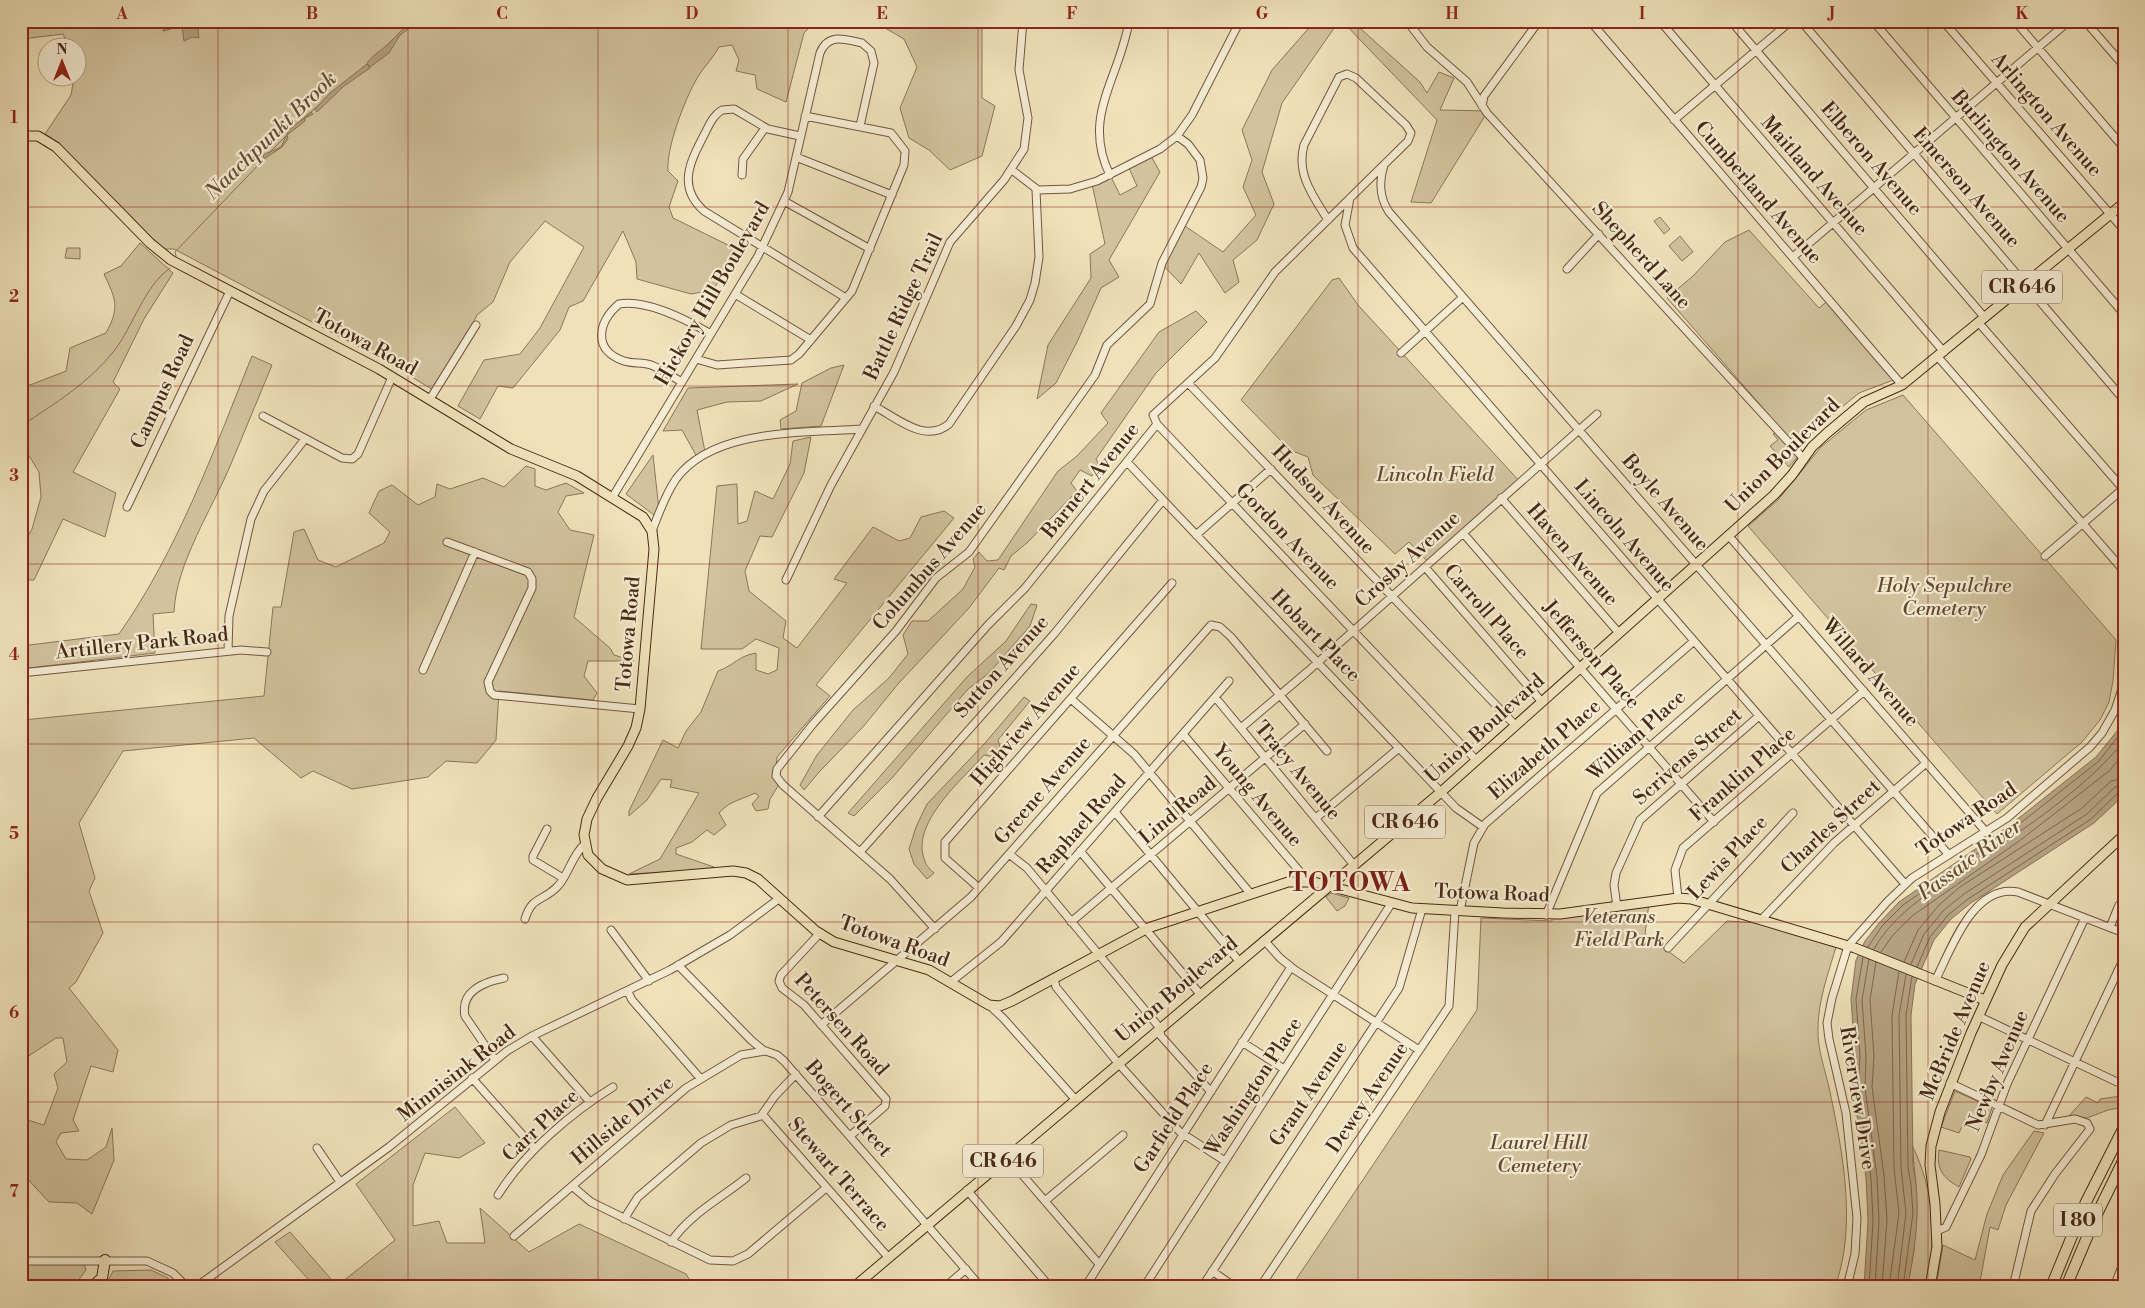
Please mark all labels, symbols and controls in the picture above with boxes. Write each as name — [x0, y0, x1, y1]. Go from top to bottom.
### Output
text: A — [115, 4, 128, 24]
text: B — [306, 4, 318, 24]
text: C — [496, 4, 508, 24]
text: D — [686, 4, 699, 24]
text: E — [876, 4, 888, 24]
text: F — [1066, 4, 1078, 24]
text: G — [1256, 4, 1269, 24]
text: H — [1445, 4, 1459, 24]
text: I — [1639, 4, 1645, 24]
text: J — [1827, 4, 1835, 24]
text: K — [2016, 4, 2030, 24]
north arrow — [38, 38, 88, 88]
text: N — [56, 41, 68, 59]
street label: Arlington Avenue — [1984, 47, 2107, 182]
water label: Naachpunkt Brook — [199, 66, 343, 206]
street label: Burlington Avenue — [1945, 84, 2075, 229]
street label: Elberon Avenue — [1815, 97, 1927, 221]
text: 1 — [10, 108, 18, 128]
street label: Maitland Avenue — [1755, 111, 1873, 241]
street label: Cumberland Avenue — [1689, 116, 1827, 270]
street label: Emerson Avenue — [1907, 122, 2025, 254]
street label: Hickory Hill Boulevard — [650, 197, 776, 390]
street label: Shepherd Lane — [1586, 197, 1696, 315]
street label: Battle Ridge Trail — [859, 229, 949, 385]
road number: CR 646 — [1982, 270, 2062, 304]
text: 2 — [9, 287, 19, 307]
street label: Totowa Road — [308, 304, 422, 382]
street label: Campus Road — [126, 330, 201, 453]
street label: Union Boulevard — [1720, 393, 1846, 519]
street label: Barnert Avenue — [1036, 418, 1145, 545]
street label: Hudson Avenue — [1266, 440, 1380, 560]
street label: Boyle Avenue — [1615, 449, 1714, 557]
park label: Lincoln Field — [1376, 463, 1494, 488]
text: 3 — [9, 466, 19, 486]
street label: Lincoln Avenue — [1568, 475, 1680, 597]
street label: Gordon Avenue — [1230, 478, 1344, 596]
street label: Columbus Avenue — [868, 498, 992, 636]
street label: Haven Avenue — [1521, 499, 1623, 611]
street label: Crosby Avenue — [1350, 506, 1466, 614]
street label: Carroll Place — [1438, 559, 1534, 665]
park label: Holy Sepulchre Cemetery — [1876, 574, 2012, 622]
street label: Totowa Road — [612, 575, 647, 693]
street label: Hobart Place — [1265, 584, 1365, 688]
street label: Jefferson Place — [1536, 595, 1645, 714]
street label: Sutton Avenue — [949, 610, 1055, 724]
street label: Willard Avenue — [1815, 613, 1924, 732]
street label: Artillery Park Road — [53, 622, 230, 666]
text: 4 — [9, 645, 20, 665]
street label: Highview Avenue — [966, 658, 1086, 792]
street label: Union Boulevard — [1420, 668, 1551, 789]
street label: William Place — [1582, 685, 1691, 787]
street label: Elizabeth Place — [1484, 694, 1606, 806]
street label: Scrivens Street — [1628, 703, 1748, 811]
street label: Tracy Avenue — [1248, 716, 1346, 826]
street label: Franklin Place — [1685, 722, 1801, 828]
street label: Greene Avenue — [989, 732, 1097, 850]
street label: Young Avenue — [1206, 739, 1307, 853]
street label: Raphael Road — [1032, 769, 1133, 880]
street label: Lind Road — [1134, 771, 1222, 851]
street label: Charles Street — [1776, 774, 1886, 880]
street label: Totowa Road — [1912, 777, 2022, 863]
road number: CR 646 — [1365, 806, 1445, 839]
street label: Lewis Place — [1683, 811, 1773, 905]
water label: Passaic River — [1912, 813, 2028, 907]
text: 5 — [9, 824, 19, 844]
district label: TOTOWA — [1289, 868, 1411, 899]
street label: Totowa Road — [1434, 879, 1551, 909]
park label: Veterans Field Park — [1574, 905, 1664, 953]
street label: Totowa Road — [835, 910, 953, 974]
street label: Union Boulevard — [1111, 931, 1244, 1049]
street label: McBride Avenue — [1915, 958, 1997, 1104]
street label: Petersen Road — [788, 969, 894, 1082]
text: 6 — [9, 1003, 19, 1023]
street label: Newby Avenue — [1961, 1007, 2035, 1135]
street label: Washington Place — [1199, 1013, 1308, 1162]
street label: Minnisink Road — [393, 1020, 522, 1128]
street label: Riverview Drive — [1833, 1024, 1881, 1172]
street label: Grant Avenue — [1264, 1036, 1354, 1152]
street label: Dewey Avenue — [1322, 1038, 1414, 1158]
street label: Bogert Street — [798, 1055, 897, 1163]
street label: Garfield Place — [1129, 1058, 1219, 1178]
street label: Hillside Drive — [567, 1071, 679, 1171]
street label: Carr Place — [498, 1084, 584, 1168]
street label: Stewart Terrace — [782, 1113, 894, 1237]
park label: Laurel Hill Cemetery — [1489, 1131, 1588, 1179]
road number: CR 646 — [963, 1144, 1043, 1178]
text: 7 — [9, 1182, 19, 1202]
road number: I 80 — [2054, 1204, 2102, 1236]

